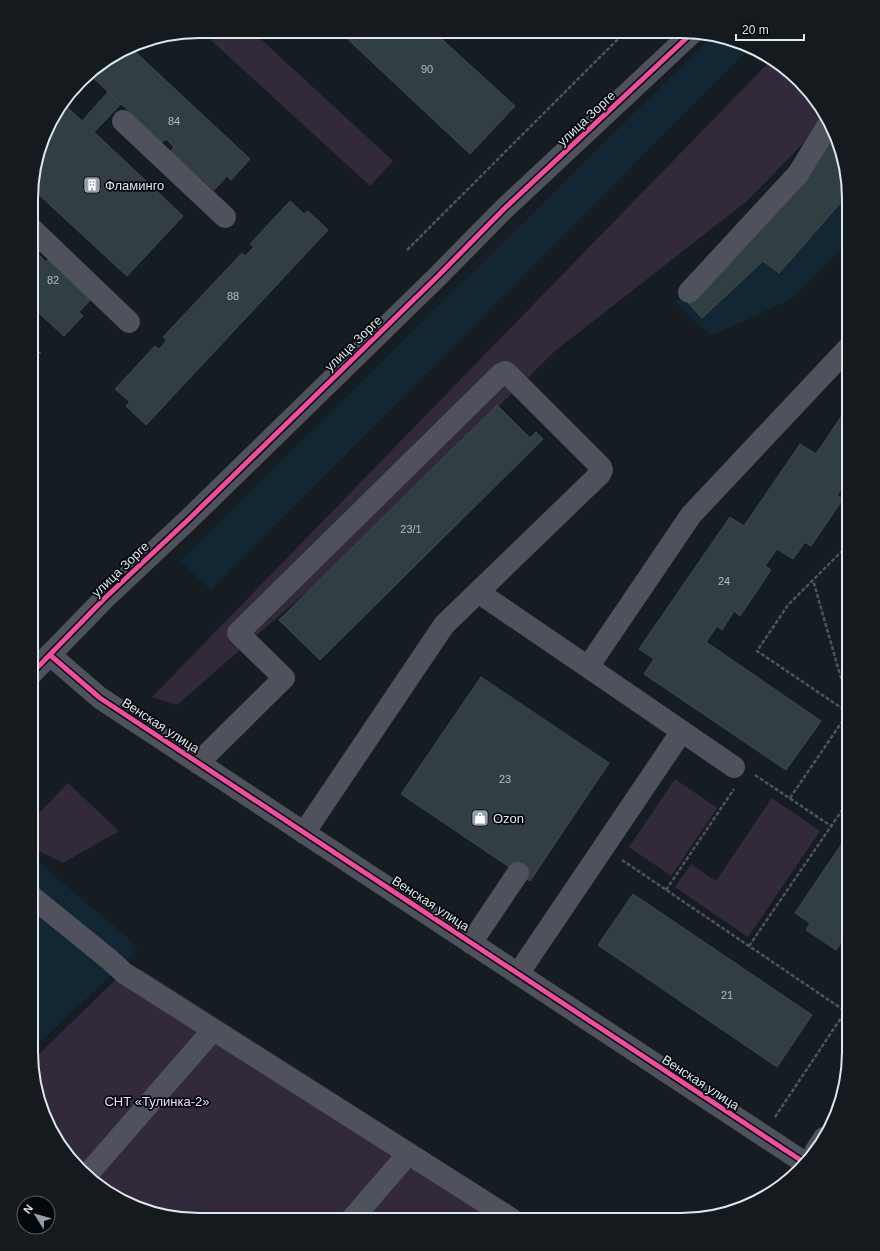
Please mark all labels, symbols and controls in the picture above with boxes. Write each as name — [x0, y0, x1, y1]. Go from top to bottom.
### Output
scale bar — [736, 16, 804, 42]
text: 20 m — [742, 23, 769, 37]
house number: 90 — [421, 63, 433, 75]
street label: улица Зорге — [554, 88, 618, 149]
house number: 84 — [168, 115, 180, 127]
building icon: Фламинго — [82, 175, 102, 195]
place label: Фламинго — [105, 178, 164, 193]
house number: 82 — [47, 274, 59, 286]
house number: 88 — [227, 290, 239, 302]
street label: улица Зорге — [322, 312, 385, 374]
house number: 23/1 — [400, 523, 422, 535]
street label: улица Зорге — [89, 538, 152, 600]
house number: 24 — [718, 575, 730, 587]
street label: Венская улица — [119, 695, 203, 756]
house number: 23 — [499, 773, 511, 785]
shop icon: Ozon — [470, 808, 490, 828]
place label: Ozon — [493, 811, 524, 826]
street label: Венская улица — [389, 873, 473, 934]
house number: 21 — [721, 989, 733, 1001]
street label: Венская улица — [659, 1052, 743, 1113]
park label: СНТ «Тулинка-2» — [104, 1094, 210, 1109]
north arrow — [16, 1195, 56, 1235]
text: N — [21, 1202, 35, 1216]

